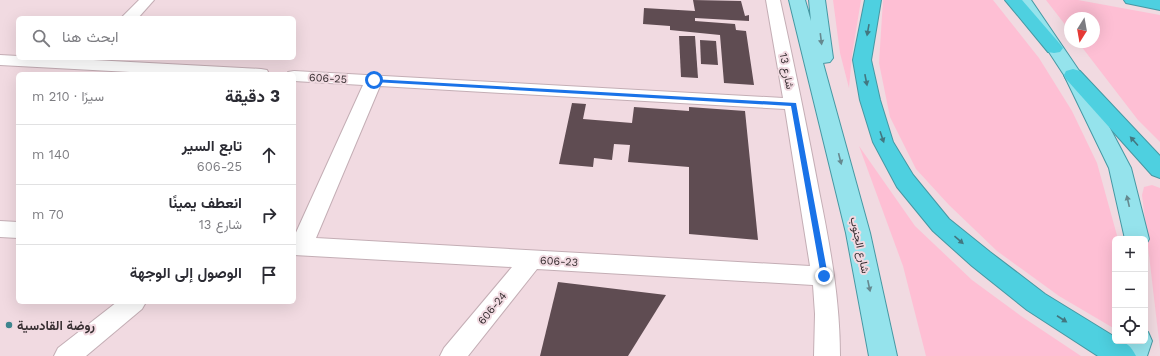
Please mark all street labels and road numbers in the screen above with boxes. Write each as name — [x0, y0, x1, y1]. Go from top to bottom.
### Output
street label: شارع 13 — [776, 52, 796, 91]
street label: 606-25 — [309, 71, 347, 86]
street label: شارع الجنوب — [846, 216, 872, 275]
street label: 606-23 — [540, 254, 578, 269]
street label: 606-24 — [475, 289, 510, 327]

